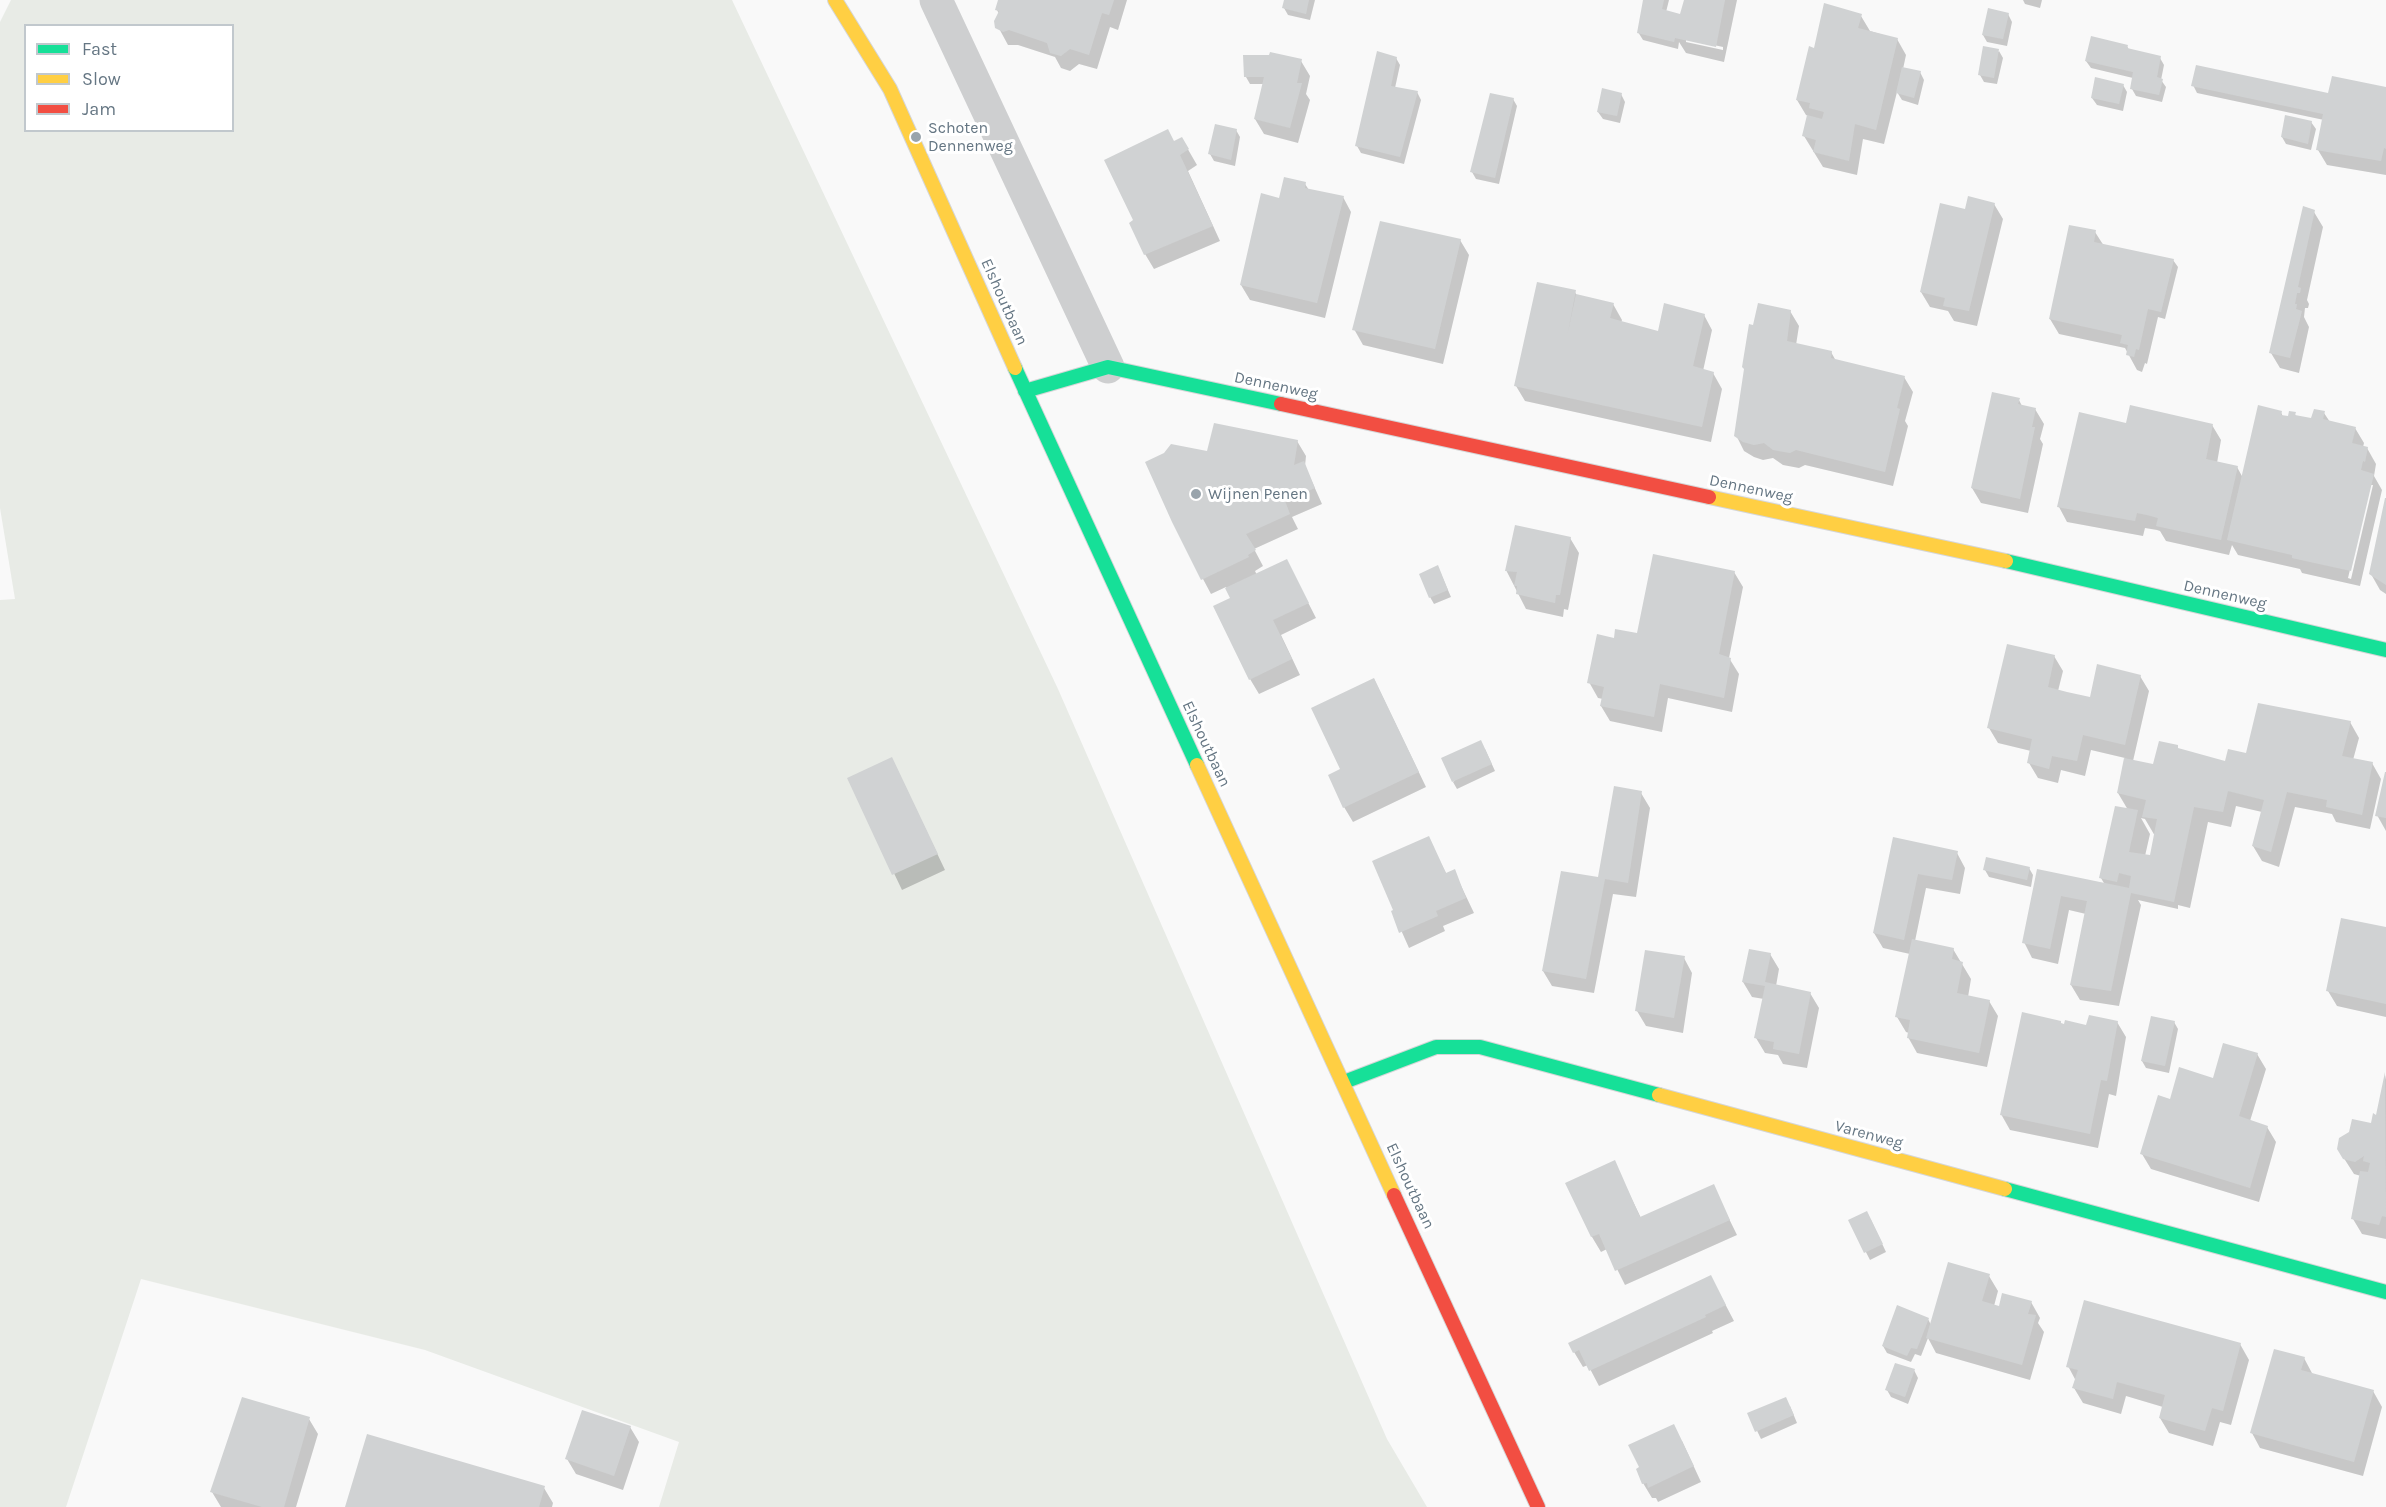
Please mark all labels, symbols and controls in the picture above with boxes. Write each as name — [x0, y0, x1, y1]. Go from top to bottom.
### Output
legend — [24, 24, 234, 132]
text: Fast — [82, 38, 117, 60]
text: Slow — [82, 68, 121, 90]
text: Jam — [82, 98, 116, 120]
place label: Schoten Dennenweg — [928, 118, 1013, 156]
marker: Schoten Dennenweg — [909, 130, 923, 144]
street label: Elshoutbaan — [976, 256, 1032, 348]
street label: Dennenweg — [1233, 368, 1319, 404]
street label: Dennenweg — [1708, 471, 1794, 507]
place label: Wijnen Penen — [1208, 484, 1308, 504]
marker: Wijnen Penen — [1189, 487, 1203, 501]
street label: Dennenweg — [2182, 576, 2268, 614]
street label: Elshoutbaan — [1178, 698, 1234, 790]
street label: Varenweg — [1833, 1117, 1905, 1153]
street label: Elshoutbaan — [1382, 1140, 1438, 1232]

